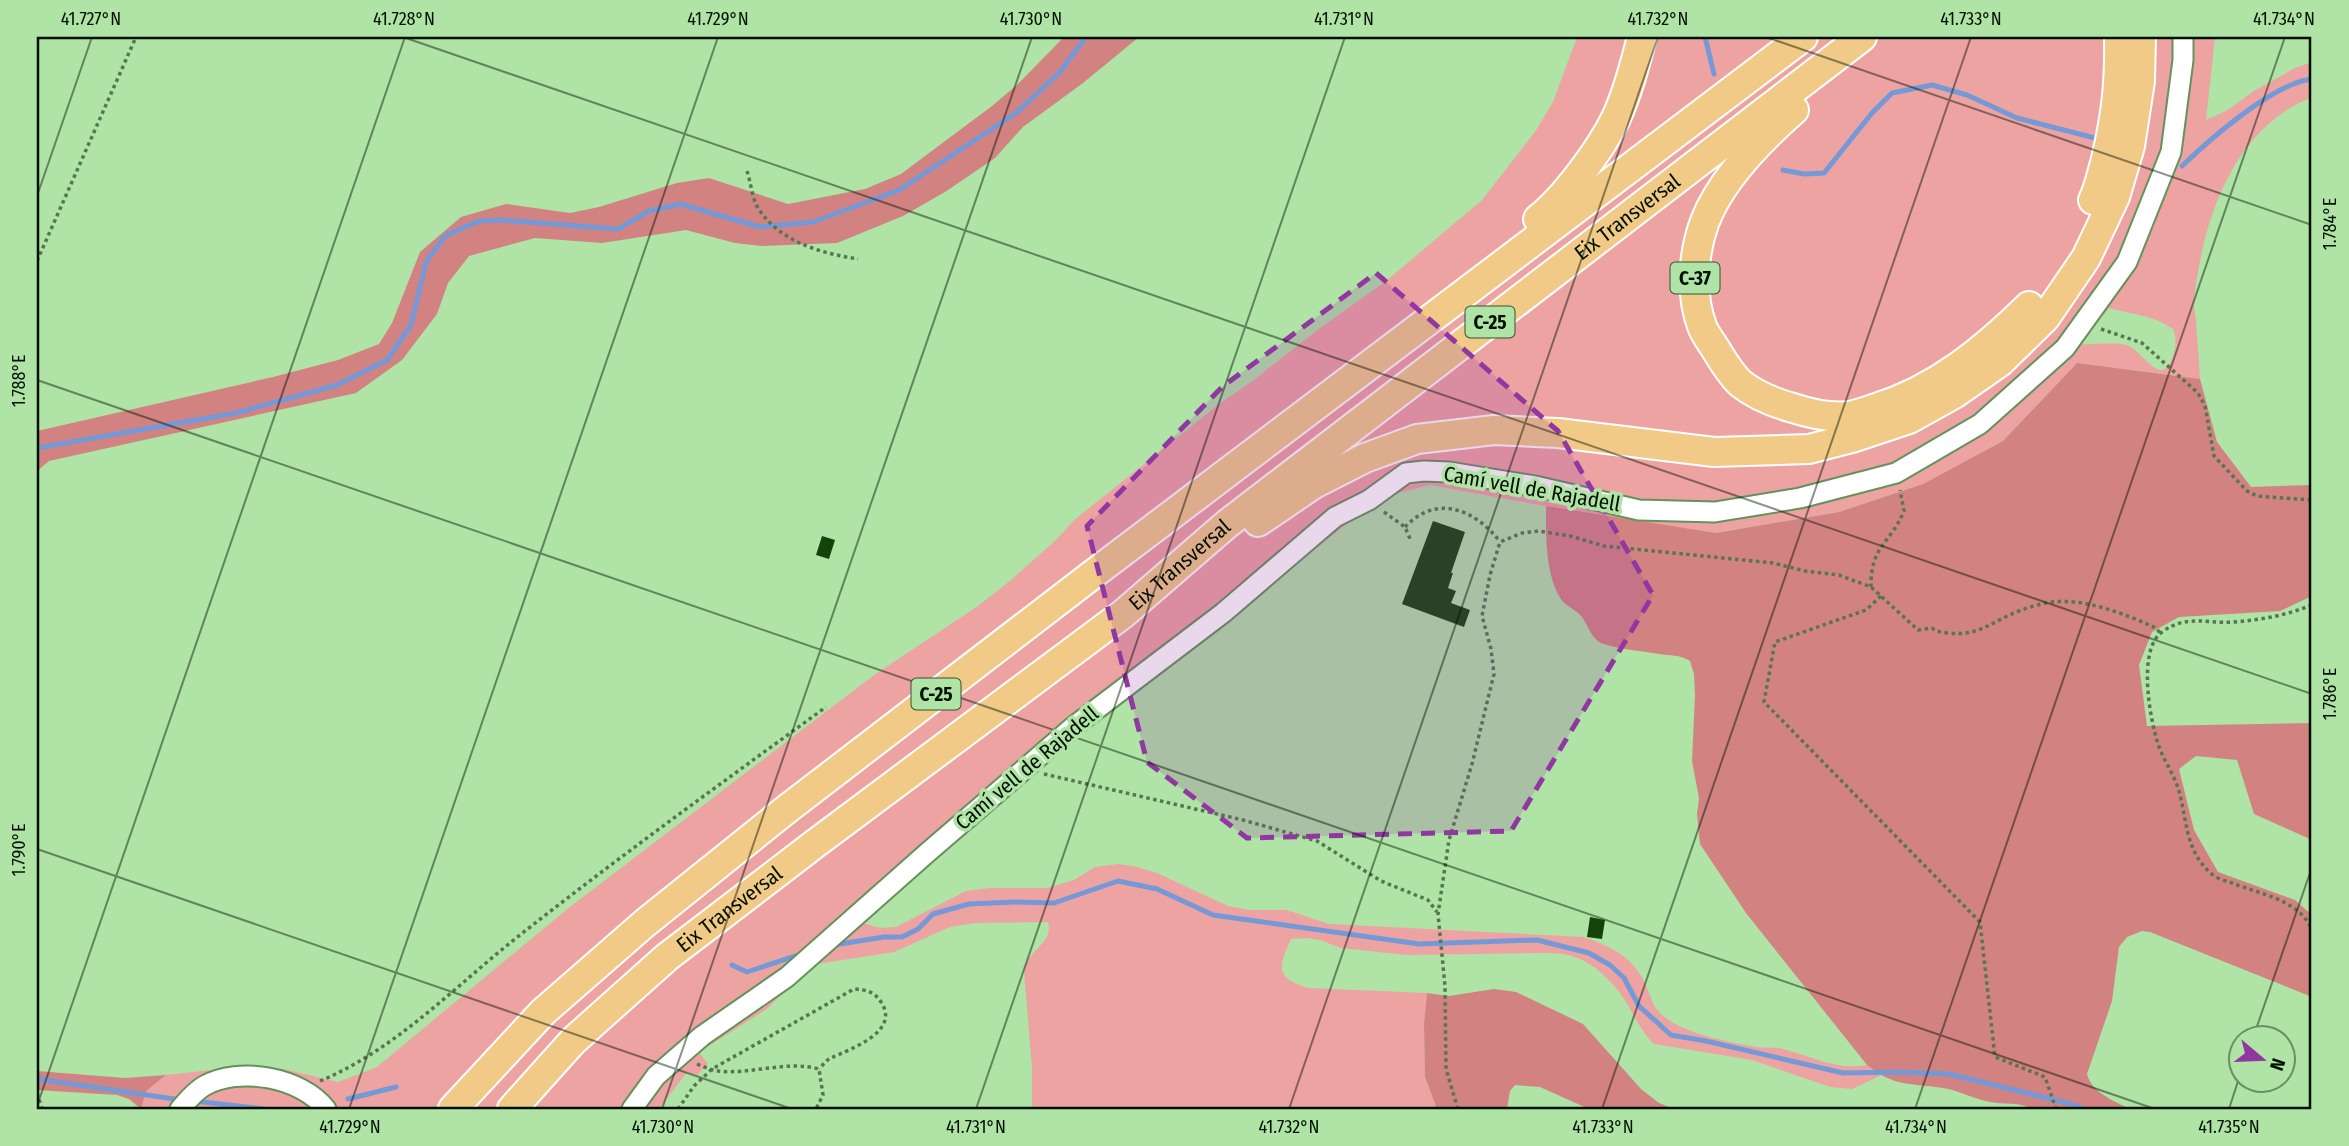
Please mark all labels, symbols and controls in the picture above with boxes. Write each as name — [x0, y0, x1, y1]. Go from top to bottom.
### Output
text: 41.727°N — [61, 8, 121, 30]
text: 41.728°N — [373, 8, 435, 30]
text: 41.729°N — [687, 8, 749, 30]
text: 41.730°N — [1000, 8, 1062, 30]
text: 41.731°N — [1314, 8, 1374, 30]
text: 41.732°N — [1627, 8, 1689, 30]
text: 41.733°N — [1940, 8, 2002, 30]
text: 41.734°N — [2253, 8, 2315, 30]
street label: Eix Transversal — [1569, 168, 1686, 266]
text: 1.784°E — [2319, 198, 2341, 250]
road number: C-37 — [1670, 262, 1720, 294]
road number: C-25 — [1466, 306, 1514, 338]
text: 1.788°E — [8, 355, 30, 407]
street label: Camí vell de Rajadell — [1442, 461, 1623, 517]
street label: Eix Transversal — [1123, 513, 1236, 616]
text: 1.786°E — [2319, 668, 2341, 720]
road number: C-25 — [912, 678, 960, 709]
street label: Camí vell de Rajadell — [950, 700, 1104, 835]
text: 1.790°E — [8, 824, 30, 876]
street label: Eix Transversal — [671, 860, 788, 958]
north arrow — [2226, 1024, 2296, 1094]
text: N — [2265, 1055, 2290, 1074]
text: 41.729°N — [319, 1116, 381, 1138]
text: 41.730°N — [632, 1116, 694, 1138]
text: 41.731°N — [946, 1116, 1006, 1138]
text: 41.732°N — [1258, 1116, 1320, 1138]
text: 41.733°N — [1572, 1116, 1634, 1138]
text: 41.734°N — [1885, 1116, 1947, 1138]
text: 41.735°N — [2198, 1116, 2260, 1138]

